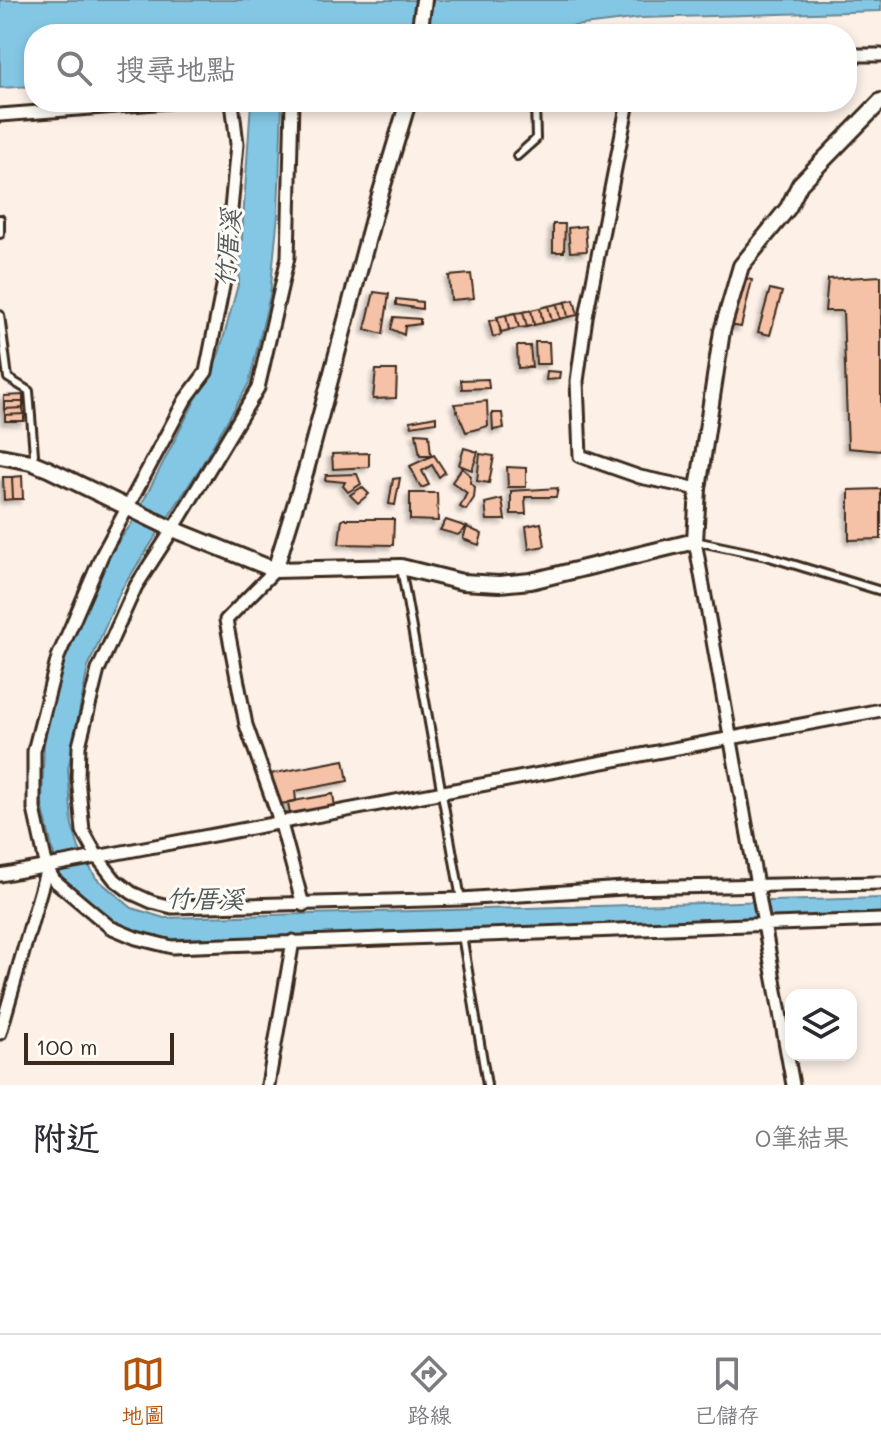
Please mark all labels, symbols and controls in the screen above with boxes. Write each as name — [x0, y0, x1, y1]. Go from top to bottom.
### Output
search box — [24, 24, 857, 112]
icon: search — [52, 46, 96, 90]
text: 搜尋地點 — [116, 48, 236, 88]
water label: 竹厝溪 — [207, 206, 248, 288]
water label: 竹厝溪 — [166, 880, 246, 916]
map controls — [785, 989, 857, 1061]
button: layers — [785, 989, 857, 1061]
scale bar — [24, 1029, 174, 1065]
text: 100 m — [36, 1032, 98, 1061]
text: 附近 — [32, 1114, 100, 1159]
text: 0筆結果 — [755, 1120, 849, 1154]
tab: 地圖 — [121, 1352, 165, 1429]
tab: 路線 — [407, 1352, 452, 1429]
tab: 已儲存 — [694, 1352, 760, 1429]

